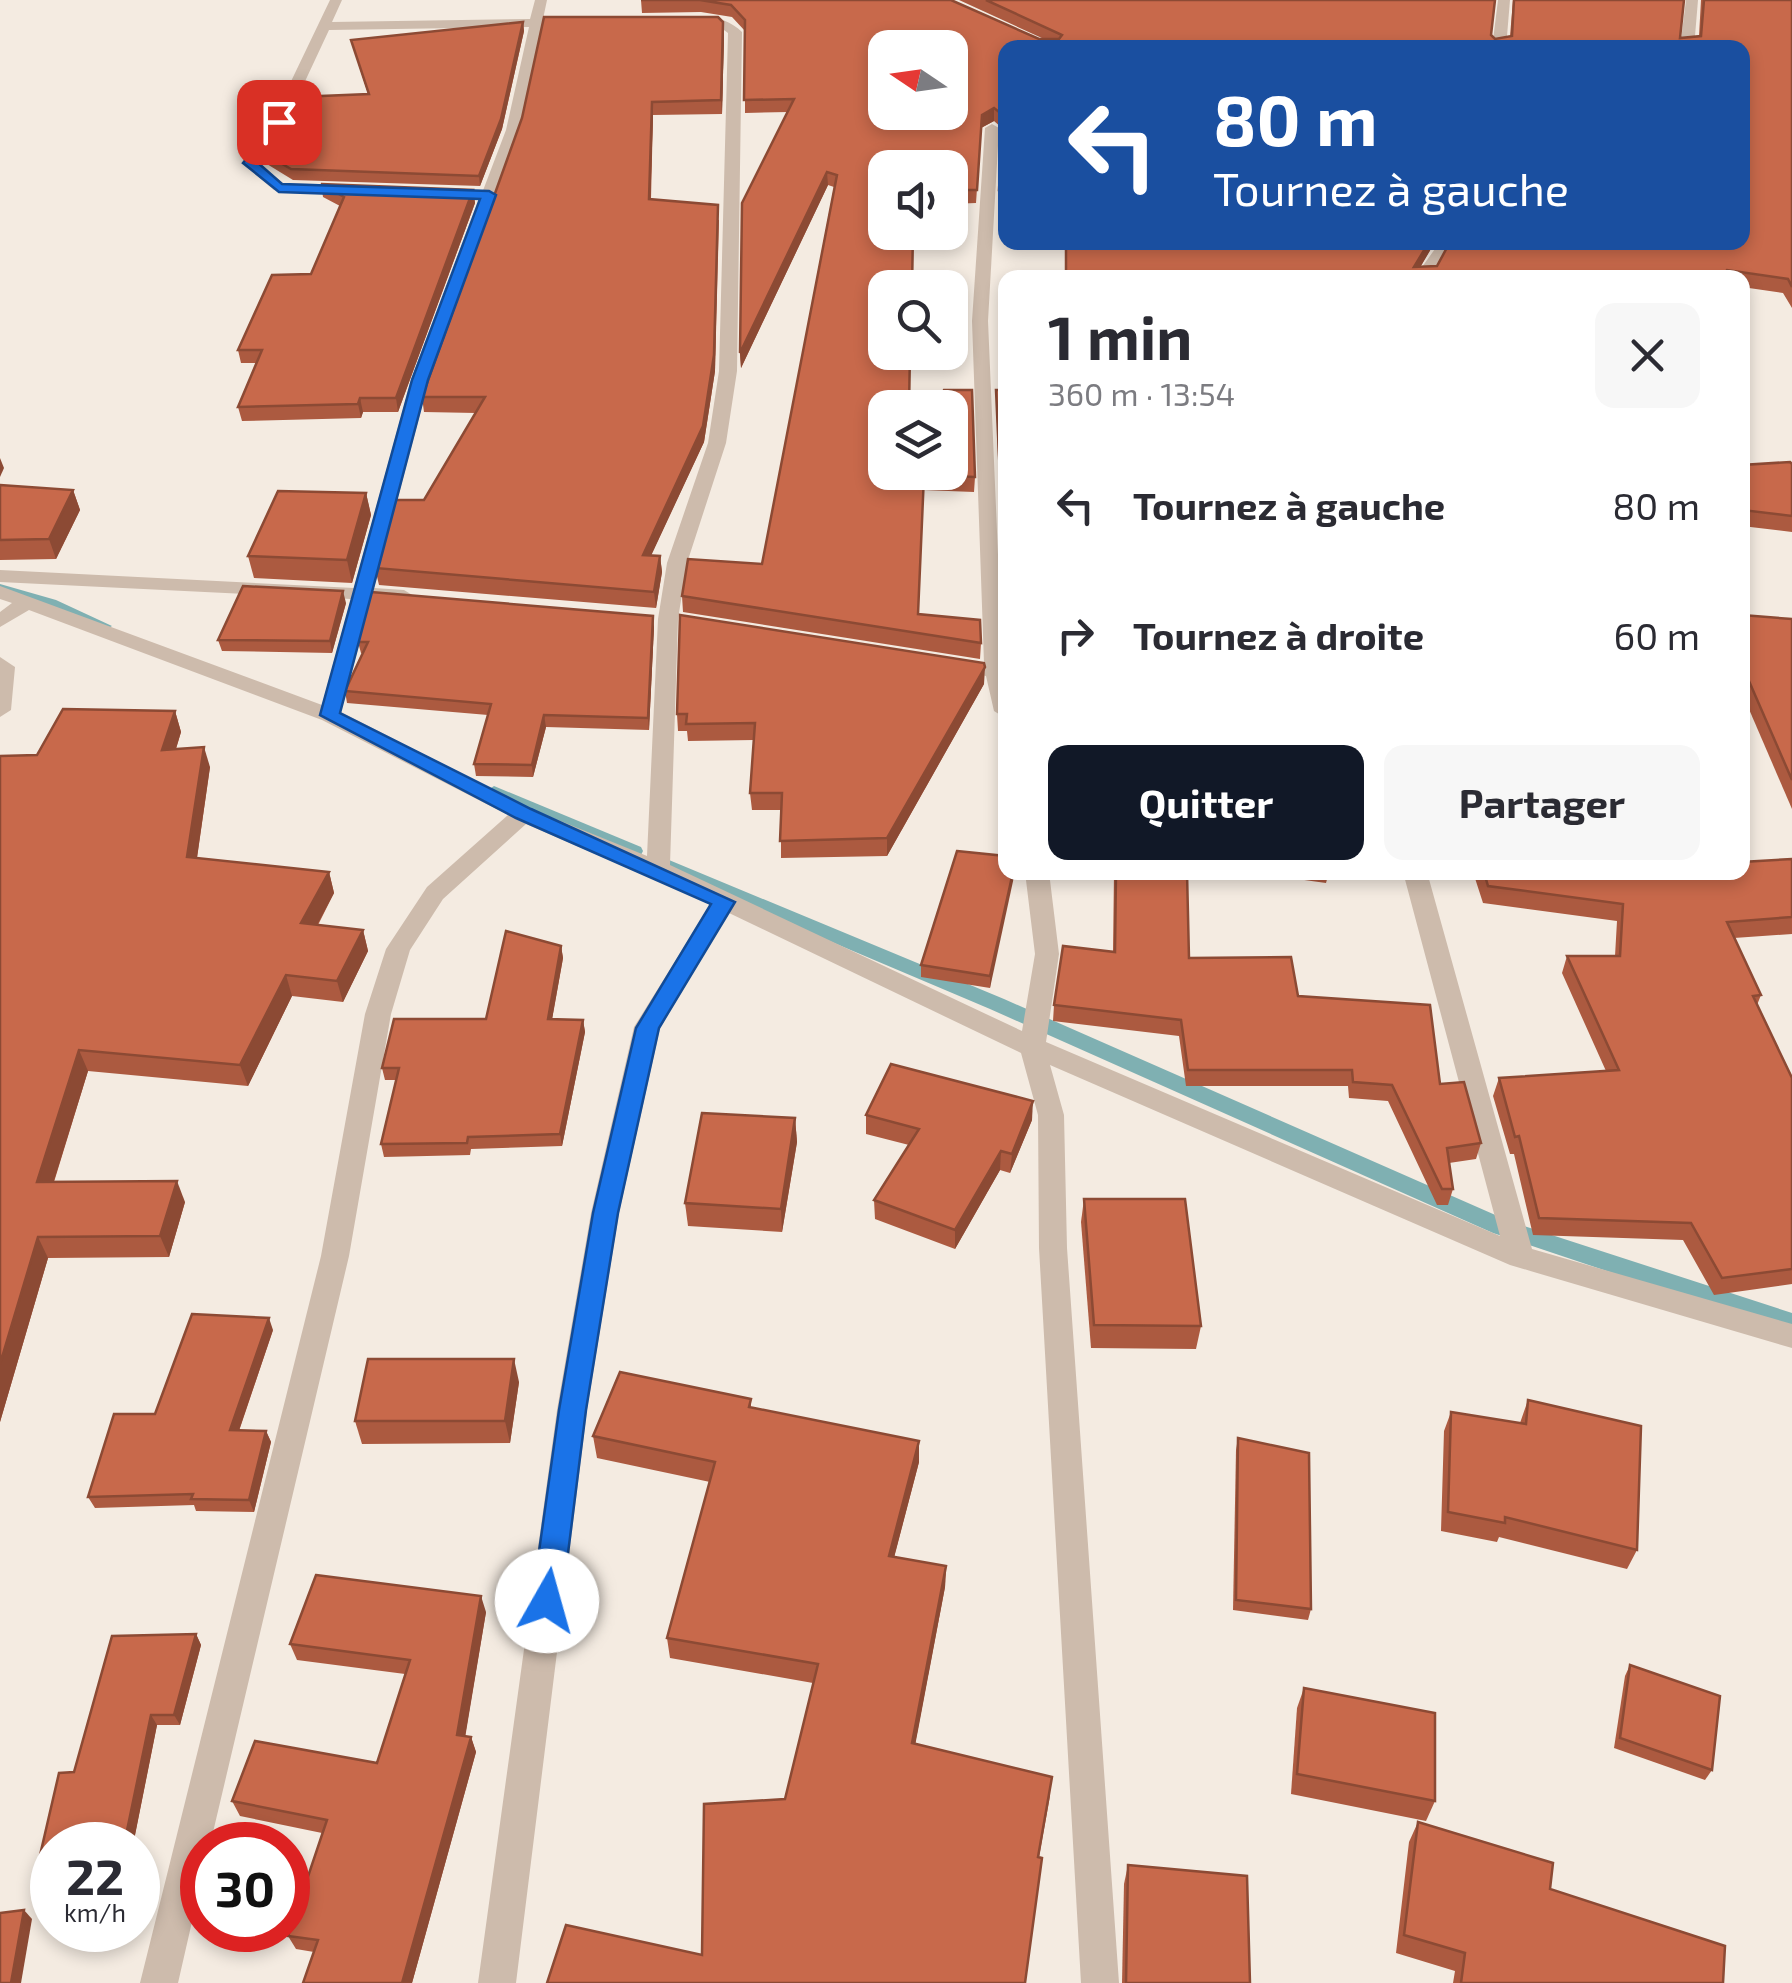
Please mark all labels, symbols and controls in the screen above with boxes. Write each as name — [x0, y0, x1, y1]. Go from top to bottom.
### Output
north arrow — [868, 30, 968, 130]
map controls — [868, 30, 968, 490]
text: 80 m — [1213, 76, 1378, 160]
pin — [237, 80, 322, 165]
icon: left — [1048, 80, 1178, 210]
icon: arrive — [252, 95, 307, 150]
button: sound — [868, 150, 968, 250]
text: Tournez à gauche — [1213, 161, 1569, 215]
button: search — [868, 270, 968, 370]
text: 1 min — [1048, 300, 1192, 372]
button: close — [1595, 303, 1700, 408]
text: 360 m · 13:54 — [1048, 374, 1235, 412]
button: layers — [868, 390, 968, 490]
icon: left — [1048, 478, 1103, 533]
text: Tournez à gauche — [1133, 482, 1445, 528]
text: 80 m — [1612, 482, 1700, 528]
icon: right — [1048, 608, 1103, 663]
text: Tournez à droite — [1133, 612, 1424, 658]
text: 60 m — [1614, 612, 1700, 658]
button: Quitter — [1048, 745, 1364, 860]
button: Partager — [1384, 745, 1700, 860]
position arrow — [495, 1549, 599, 1653]
speed limit sign: 30 — [180, 1822, 310, 1952]
text: 22 — [66, 1845, 124, 1905]
text: km/h — [64, 1897, 126, 1927]

